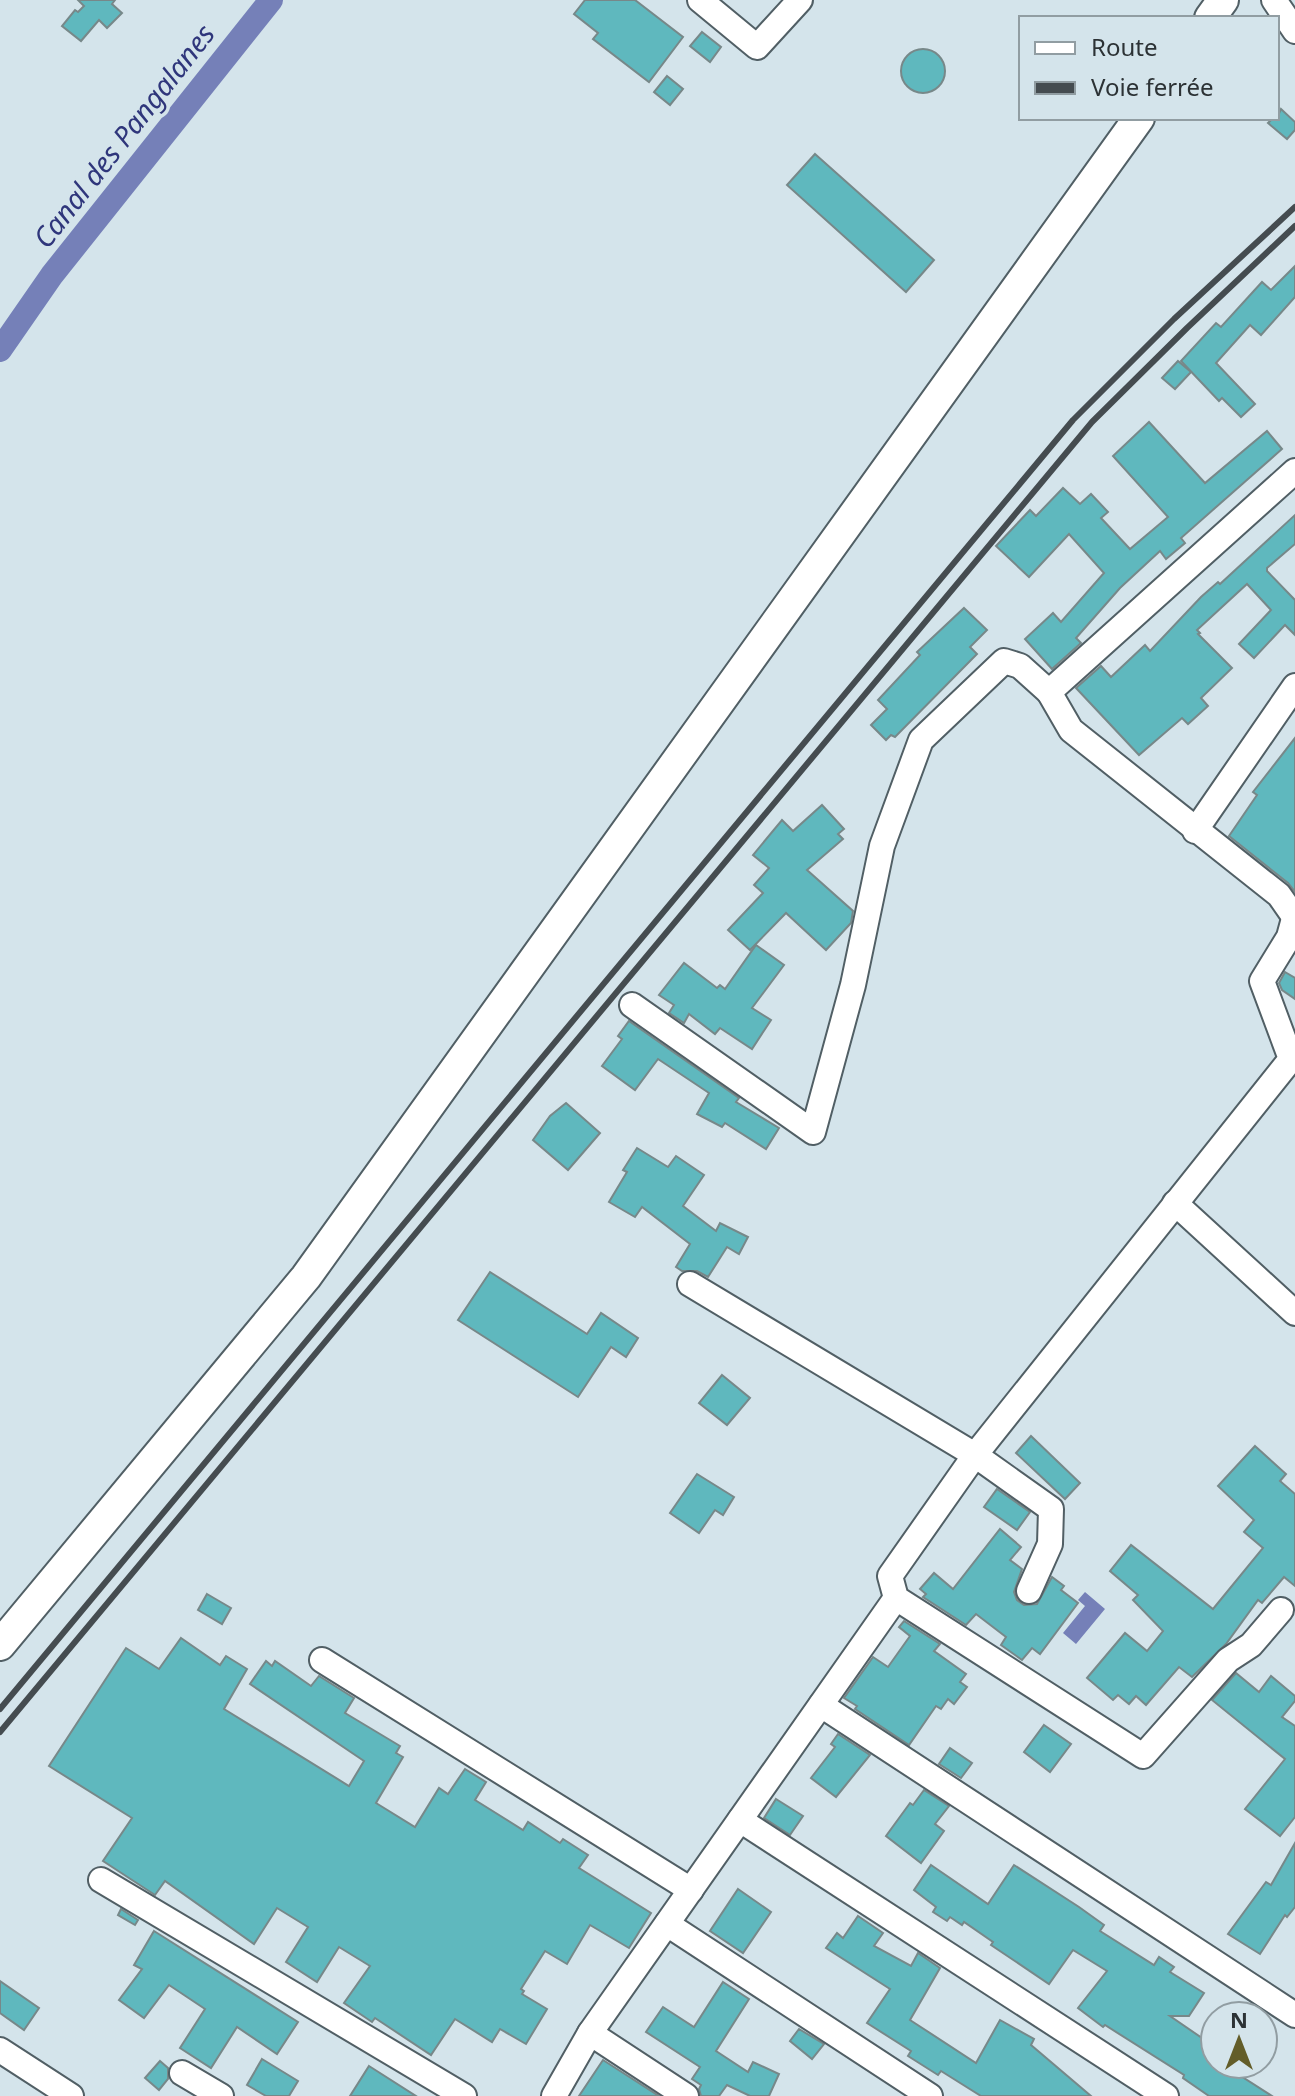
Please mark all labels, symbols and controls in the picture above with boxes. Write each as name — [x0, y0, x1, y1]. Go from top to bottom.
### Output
water label: Canal des Pangalanes — [24, 16, 223, 255]
legend — [1019, 16, 1279, 120]
text: Route — [1091, 30, 1157, 63]
text: Voie ferrée — [1091, 70, 1214, 103]
north arrow — [1199, 2000, 1279, 2080]
text: N — [1230, 2004, 1248, 2034]

